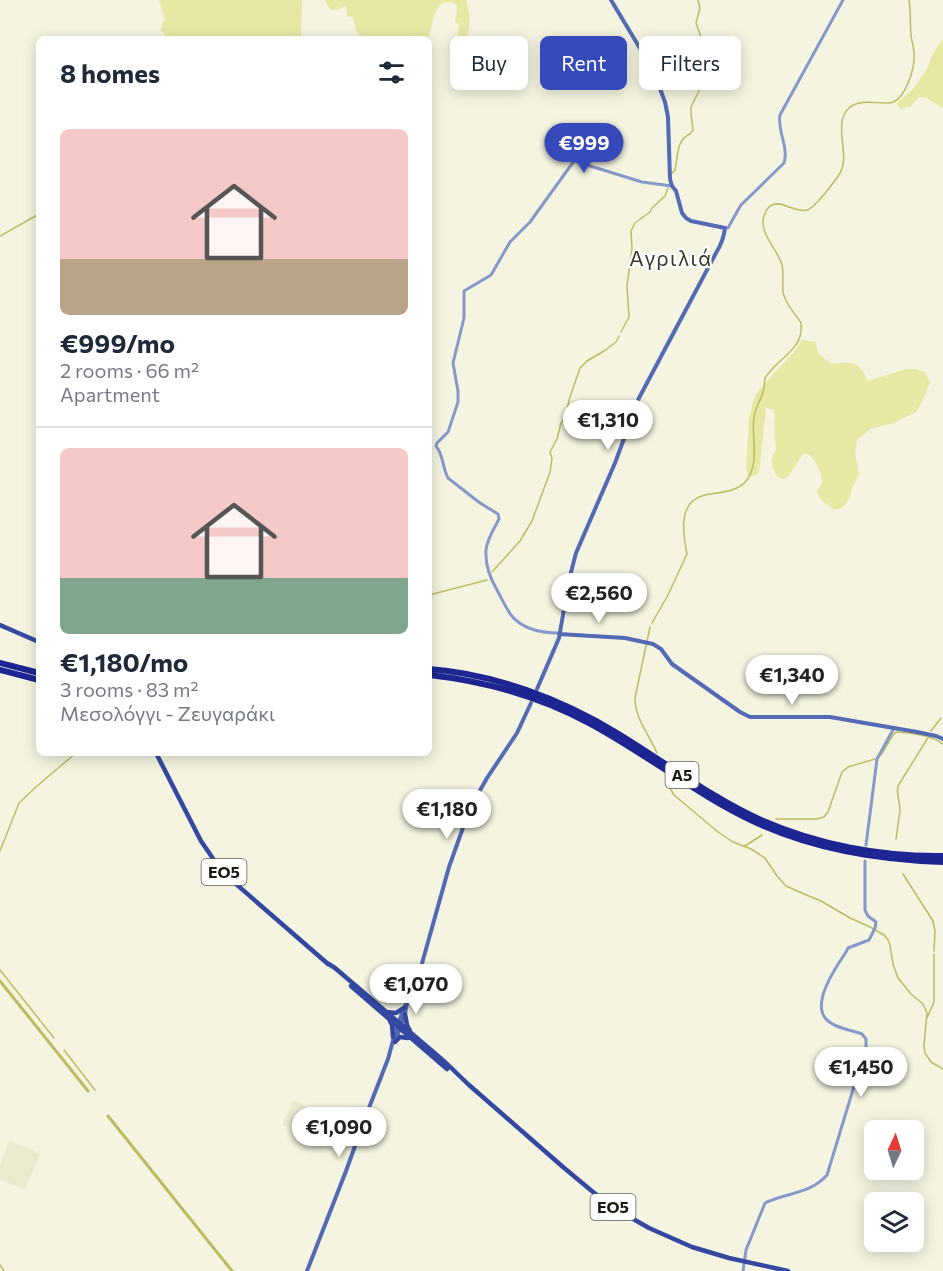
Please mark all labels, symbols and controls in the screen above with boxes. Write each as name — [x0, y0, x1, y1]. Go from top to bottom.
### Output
chip: Buy — [450, 36, 528, 90]
chip: Rent — [540, 36, 627, 90]
chip: Filters — [639, 36, 741, 90]
icon: filters — [375, 56, 408, 89]
text: 8 homes — [60, 57, 160, 88]
pin: €999 — [548, 123, 620, 174]
text: €999 — [558, 130, 610, 154]
icon: home — [180, 168, 288, 276]
district label: Αγριλιά — [629, 245, 713, 270]
text: €999/mo — [60, 327, 175, 358]
text: 2 rooms · 66 m² — [60, 358, 199, 382]
text: Apartment — [60, 382, 160, 406]
pin: €1,310 — [559, 400, 657, 451]
text: €1,310 — [577, 407, 639, 431]
icon: home — [180, 487, 288, 595]
pin: €2,560 — [550, 573, 648, 624]
text: €2,560 — [565, 580, 633, 604]
text: €1,180/mo — [60, 646, 188, 677]
pin: €1,340 — [743, 655, 841, 706]
text: €1,340 — [759, 662, 825, 686]
text: 3 rooms · 83 m² — [60, 677, 199, 701]
text: Μεσολόγγι - Ζευγαράκι — [60, 701, 275, 725]
road number: Α5 — [666, 762, 698, 788]
pin: €1,180 — [398, 789, 496, 840]
text: €1,180 — [416, 796, 478, 820]
road number: ΕΟ5 — [202, 859, 246, 885]
pin: €1,070 — [367, 964, 465, 1015]
text: €1,070 — [383, 971, 449, 995]
pin: €1,450 — [812, 1047, 910, 1098]
text: €1,450 — [828, 1054, 894, 1078]
pin: €1,090 — [290, 1107, 388, 1158]
text: €1,090 — [306, 1114, 372, 1138]
north arrow — [864, 1120, 924, 1180]
map controls — [864, 1120, 924, 1252]
button: layers — [864, 1192, 924, 1252]
road number: ΕΟ5 — [590, 1194, 636, 1220]

